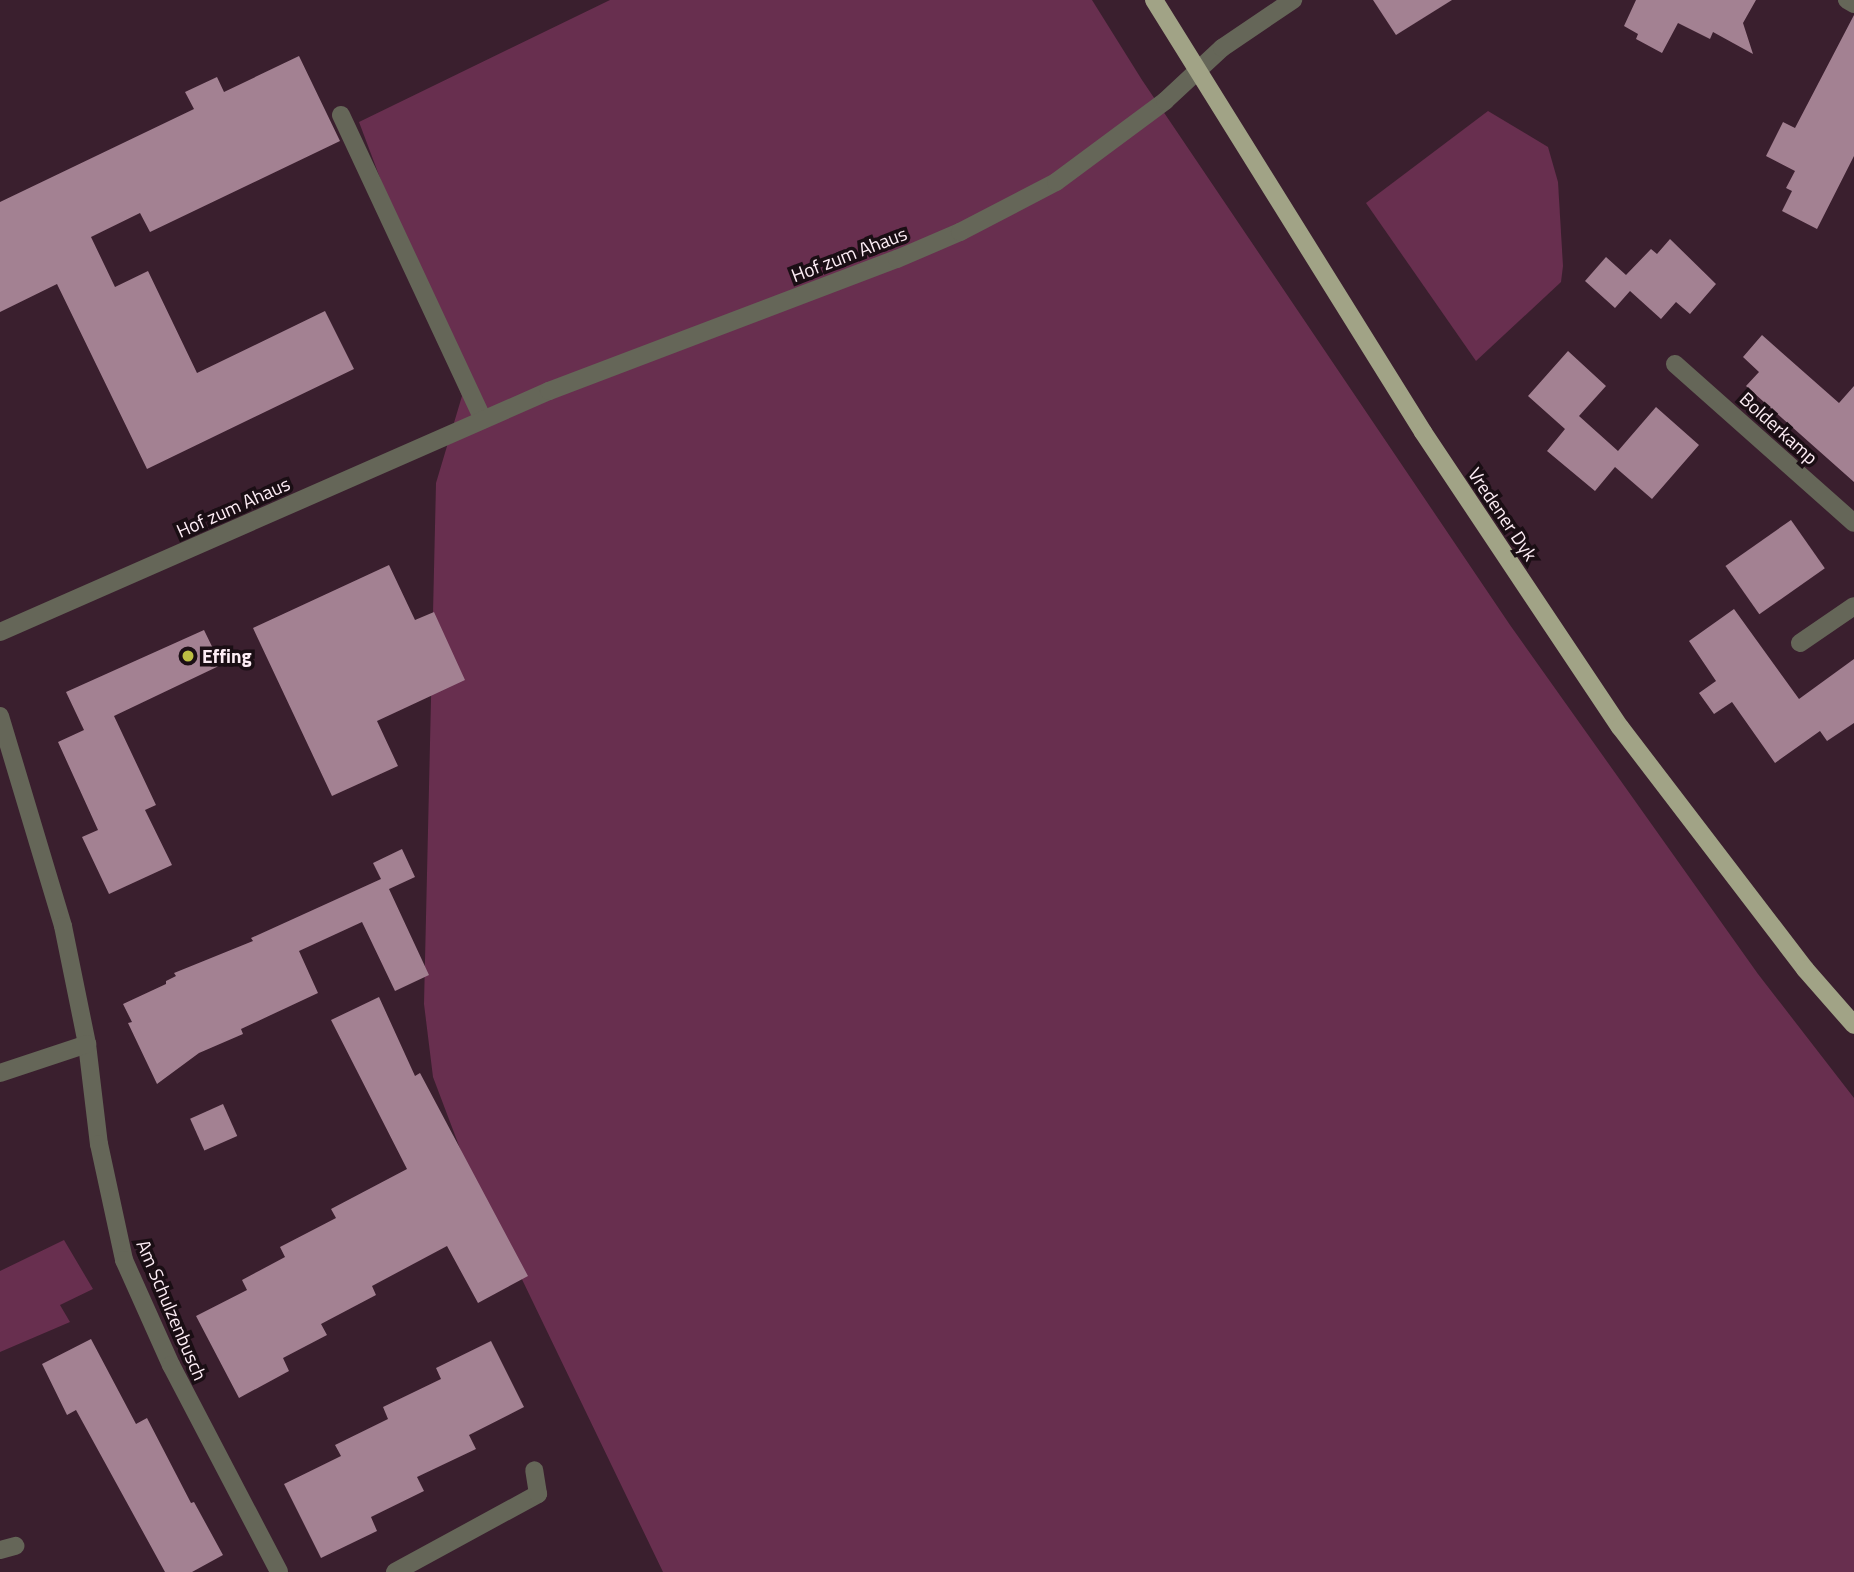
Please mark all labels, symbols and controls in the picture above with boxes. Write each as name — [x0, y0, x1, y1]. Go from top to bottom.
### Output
street label: Hof zum Ahaus — [788, 221, 910, 287]
street label: Bolderkamp — [1735, 387, 1823, 469]
street label: Vredener Dyk — [1464, 463, 1542, 565]
street label: Hof zum Ahaus — [173, 472, 293, 542]
place label: Effing — [202, 645, 252, 667]
marker: Effing — [180, 648, 196, 664]
street label: Am Schulzenbusch — [132, 1236, 212, 1384]

